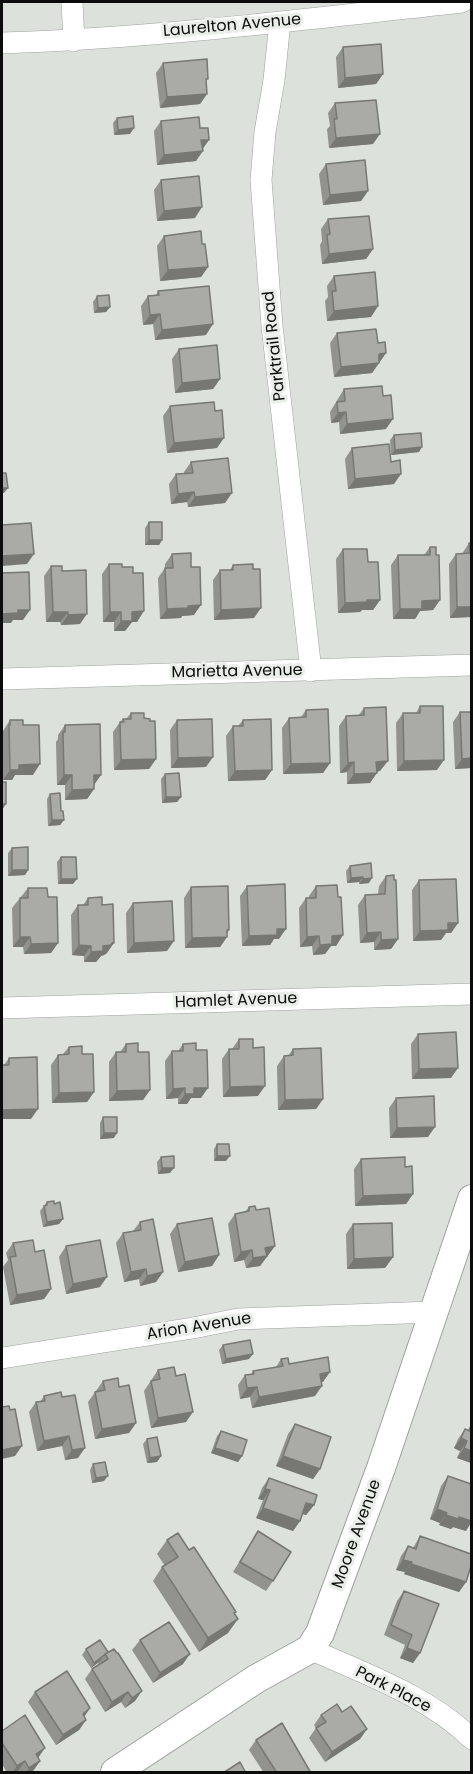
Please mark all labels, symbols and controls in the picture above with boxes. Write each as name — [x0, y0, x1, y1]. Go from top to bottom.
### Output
street label: Laurelton Avenue — [162, 10, 302, 42]
street label: Parktrail Road — [260, 290, 290, 402]
street label: Marietta Avenue — [171, 661, 303, 683]
street label: Hamlet Avenue — [175, 989, 297, 1013]
street label: Arion Avenue — [145, 1309, 253, 1345]
street label: Moore Avenue — [328, 1477, 386, 1591]
street label: Park Place — [352, 1663, 434, 1717]

